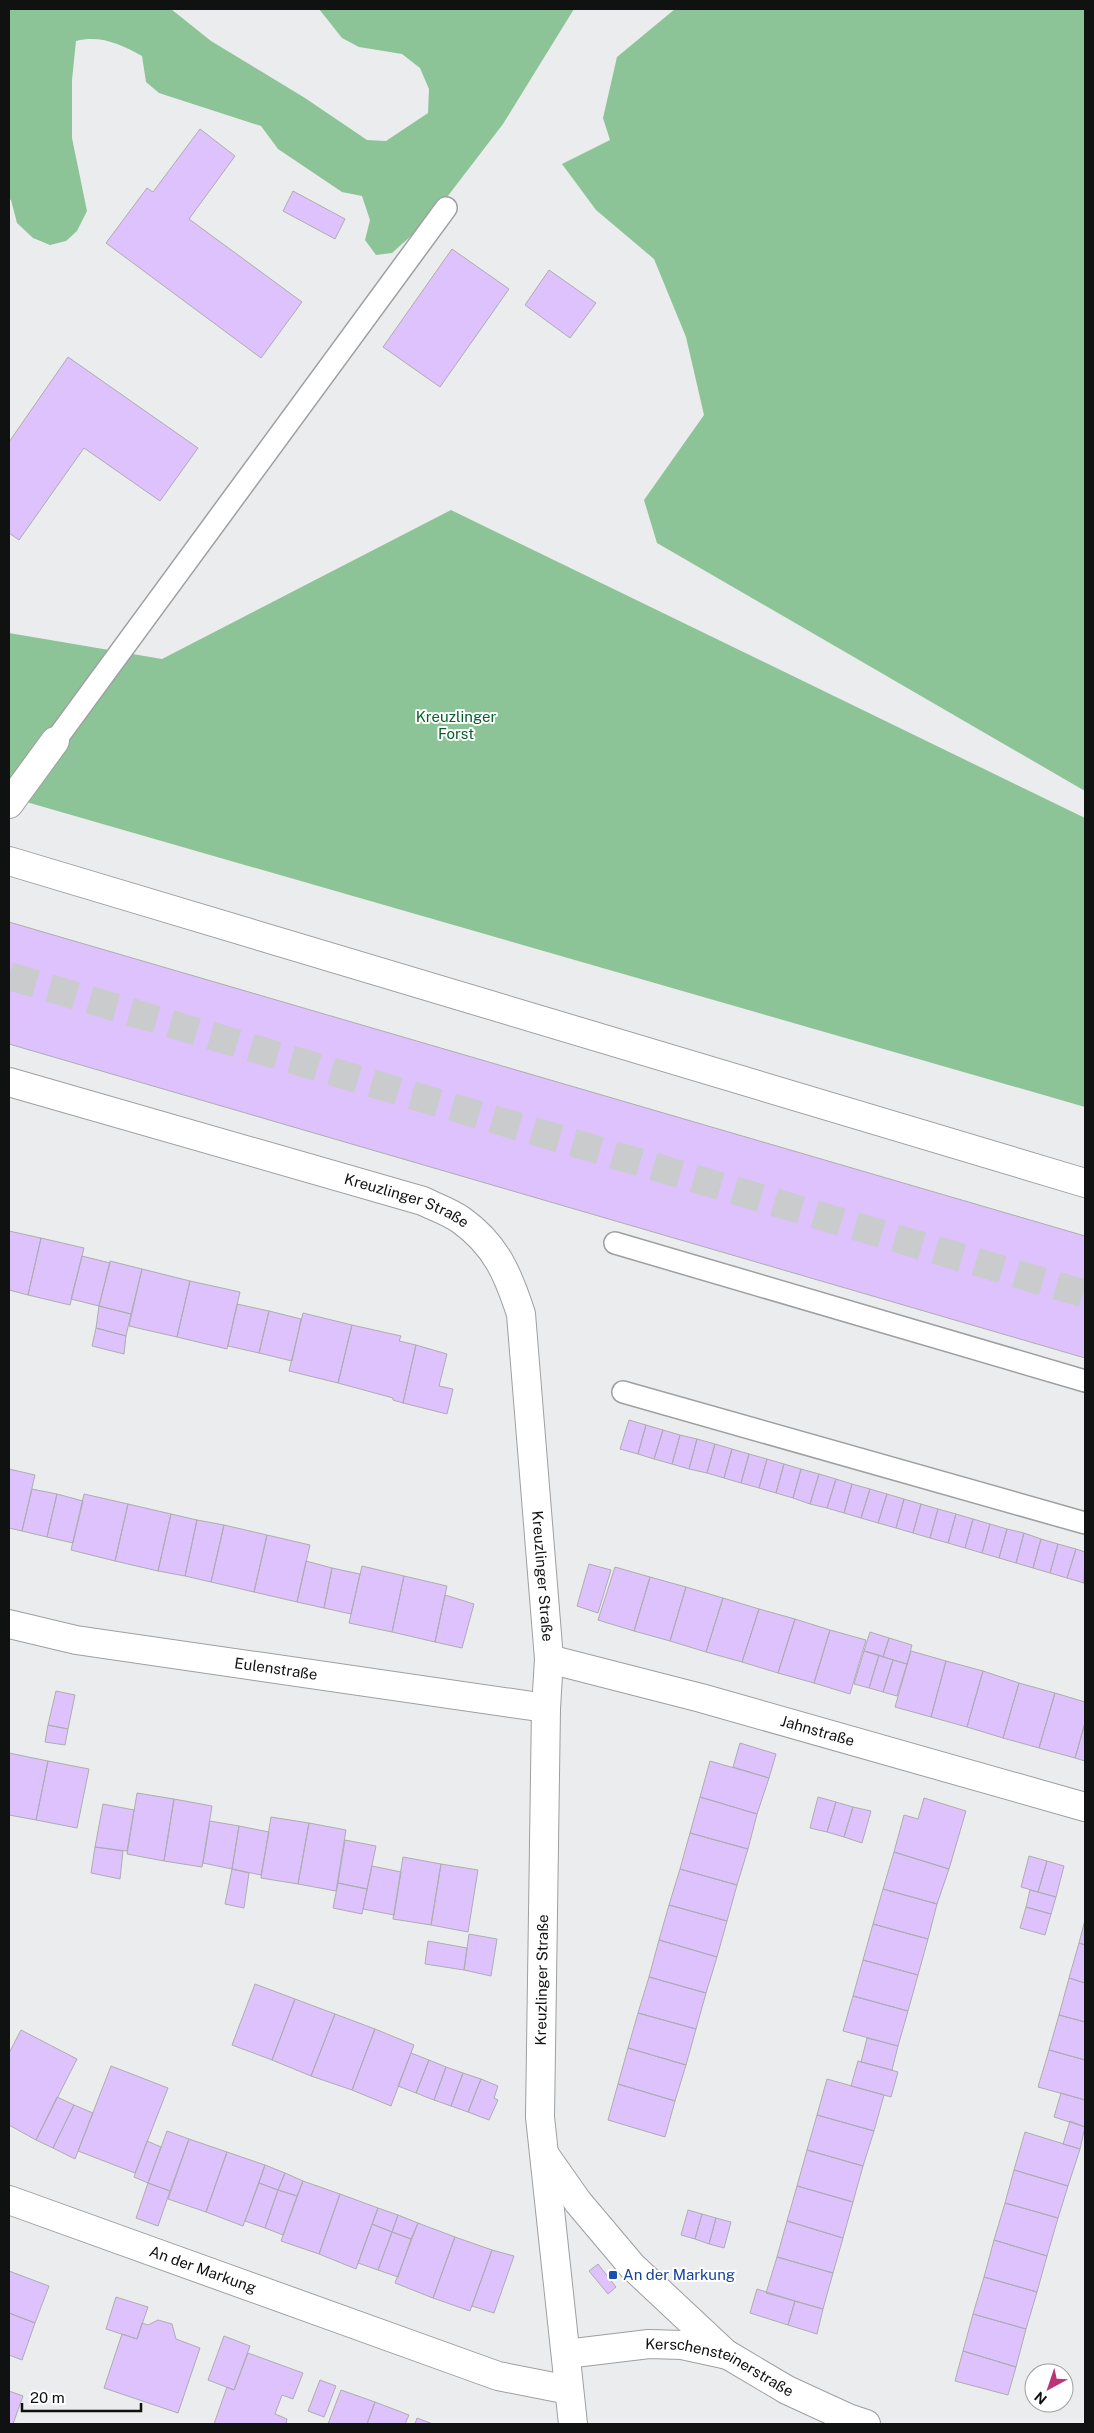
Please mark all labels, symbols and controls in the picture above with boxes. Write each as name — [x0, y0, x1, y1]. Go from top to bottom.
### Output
park label: Kreuzlinger Forst — [416, 708, 497, 742]
street label: Kreuzlinger Straße — [343, 1170, 472, 1231]
street label: Kreuzlinger Straße — [529, 1510, 557, 1642]
street label: Eulenstraße — [233, 1654, 319, 1683]
street label: Jahnstraße — [779, 1712, 856, 1749]
street label: Kreuzlinger Straße — [532, 1914, 551, 2046]
street label: An der Markung — [147, 2242, 259, 2296]
place label: An der Markung — [623, 2266, 735, 2283]
marker: An der Markung — [607, 2269, 619, 2281]
street label: Kerschensteinerstraße — [645, 2335, 796, 2400]
north arrow — [1024, 2363, 1074, 2413]
scale bar — [22, 2380, 141, 2412]
text: N — [1031, 2388, 1050, 2408]
text: 20 m — [30, 2389, 65, 2406]

